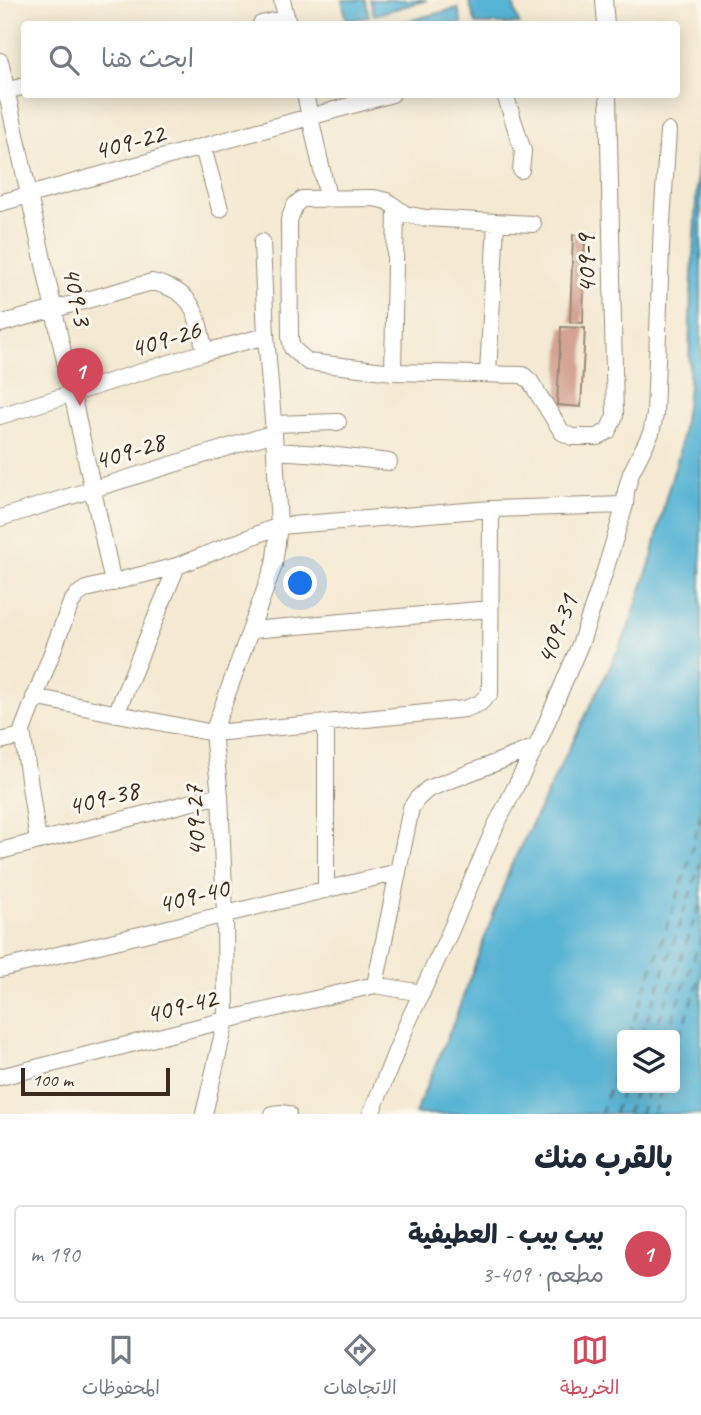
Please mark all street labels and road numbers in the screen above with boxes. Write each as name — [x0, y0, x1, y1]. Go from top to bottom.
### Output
street label: 409-22 — [90, 115, 171, 168]
street label: 409-9 — [567, 232, 604, 294]
street label: 409-3 — [54, 263, 101, 331]
street label: 409-26 — [126, 311, 206, 366]
street label: 409-28 — [90, 422, 171, 478]
street label: 409-31 — [527, 588, 586, 669]
street label: 409-38 — [64, 771, 145, 823]
street label: 409-27 — [175, 783, 214, 858]
street label: 409-40 — [154, 869, 235, 921]
street label: 409-42 — [142, 979, 223, 1031]

